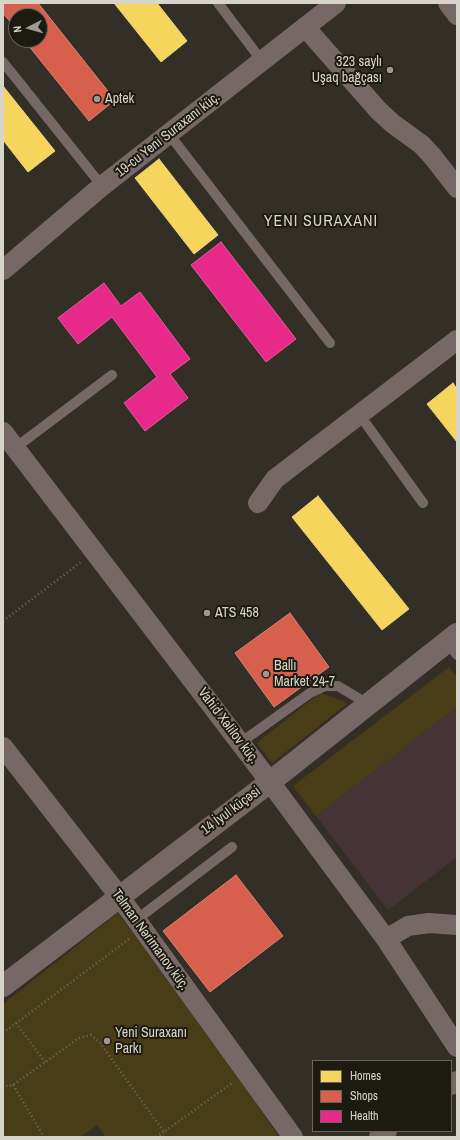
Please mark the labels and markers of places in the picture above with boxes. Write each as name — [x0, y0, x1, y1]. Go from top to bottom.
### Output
place label: 323 saylı Uşaq bağçası — [312, 54, 382, 86]
marker: 323 saylı Uşaq bağçası — [385, 65, 395, 75]
place label: Aptek — [105, 91, 134, 107]
marker: Aptek — [92, 94, 102, 104]
place label: ATS 458 — [215, 605, 259, 621]
marker: ATS 458 — [202, 608, 212, 618]
place label: Ballı Market 24-7 — [274, 658, 335, 690]
marker: Ballı Market 24-7 — [261, 669, 271, 679]
place label: Yeni Suraxanı Parkı — [115, 1025, 187, 1058]
marker: Yeni Suraxanı Parkı — [102, 1036, 112, 1046]

